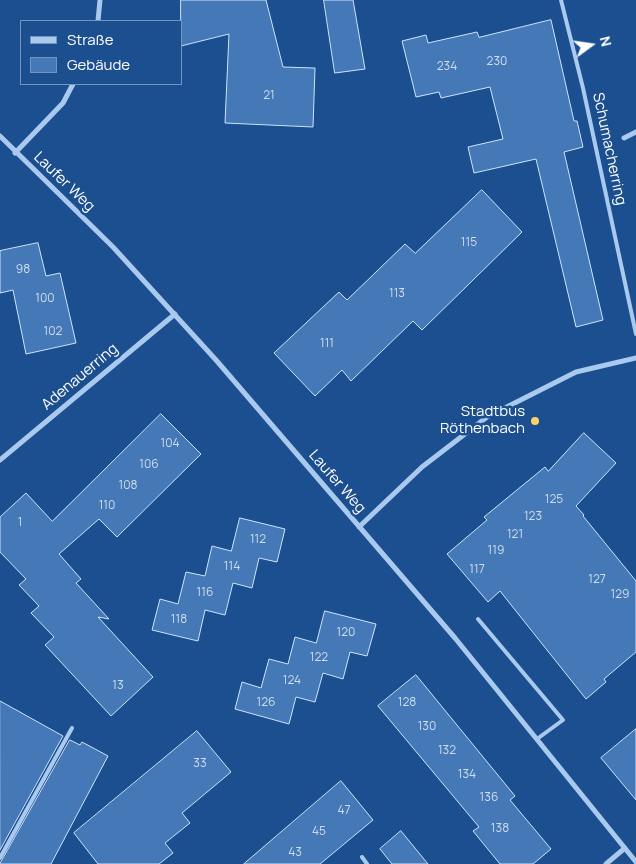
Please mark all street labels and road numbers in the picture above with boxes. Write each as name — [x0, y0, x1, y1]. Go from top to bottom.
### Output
street label: Schumacherring — [588, 91, 630, 207]
street label: Laufer Weg — [30, 148, 98, 216]
street label: Adenauerring — [38, 340, 122, 414]
street label: Laufer Weg — [305, 447, 369, 517]

